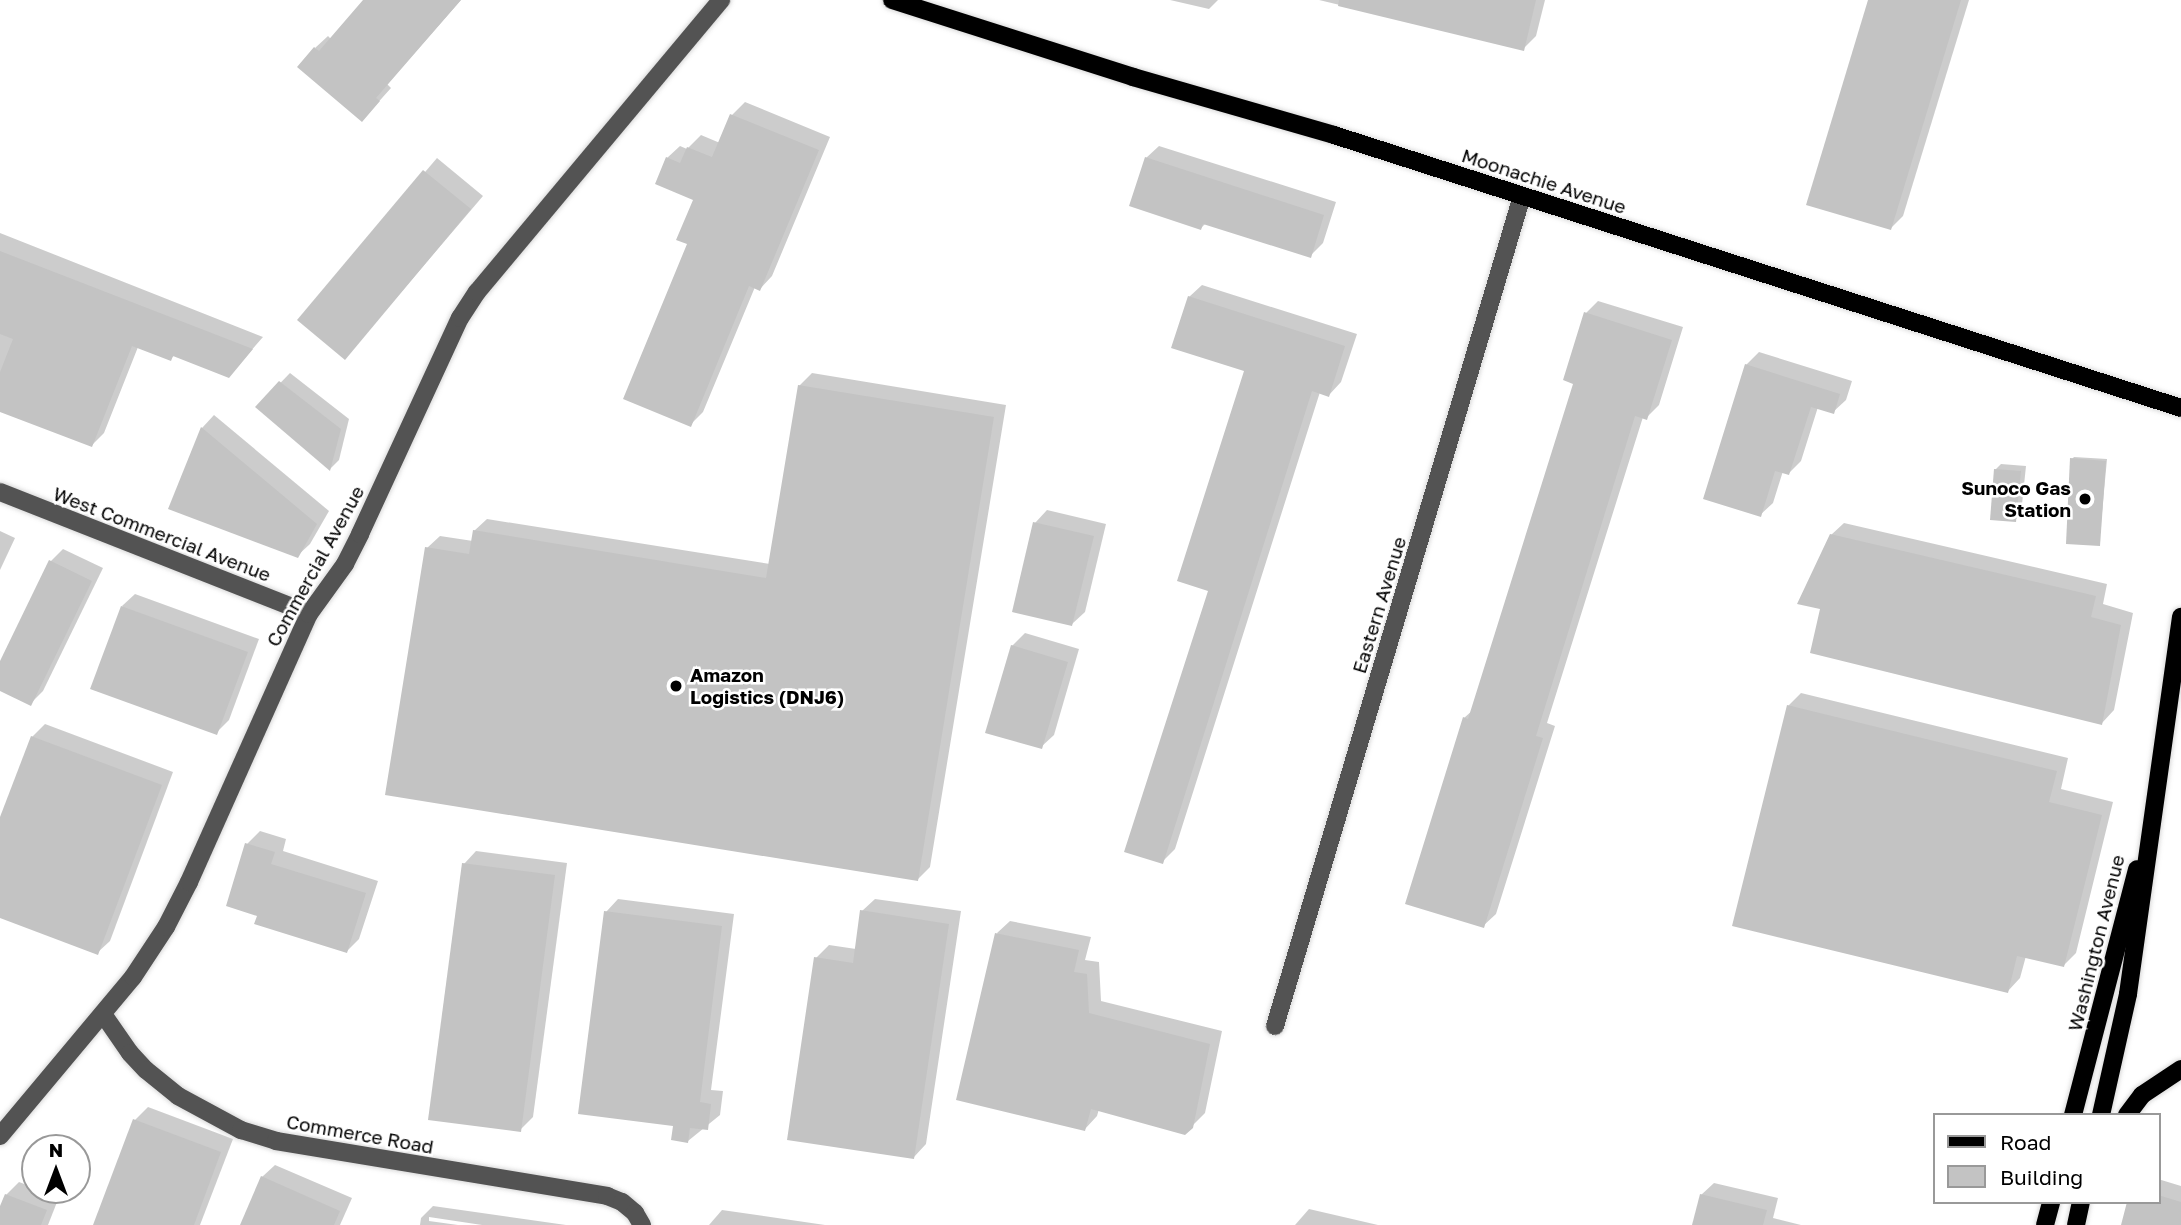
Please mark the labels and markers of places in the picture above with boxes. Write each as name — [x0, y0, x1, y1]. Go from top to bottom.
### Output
place label: Sunoco Gas Station — [1961, 477, 2071, 521]
marker: Sunoco Gas Station — [2077, 491, 2093, 507]
place label: Amazon Logistics (DNJ6) — [690, 664, 844, 708]
marker: Amazon Logistics (DNJ6) — [668, 678, 684, 694]

